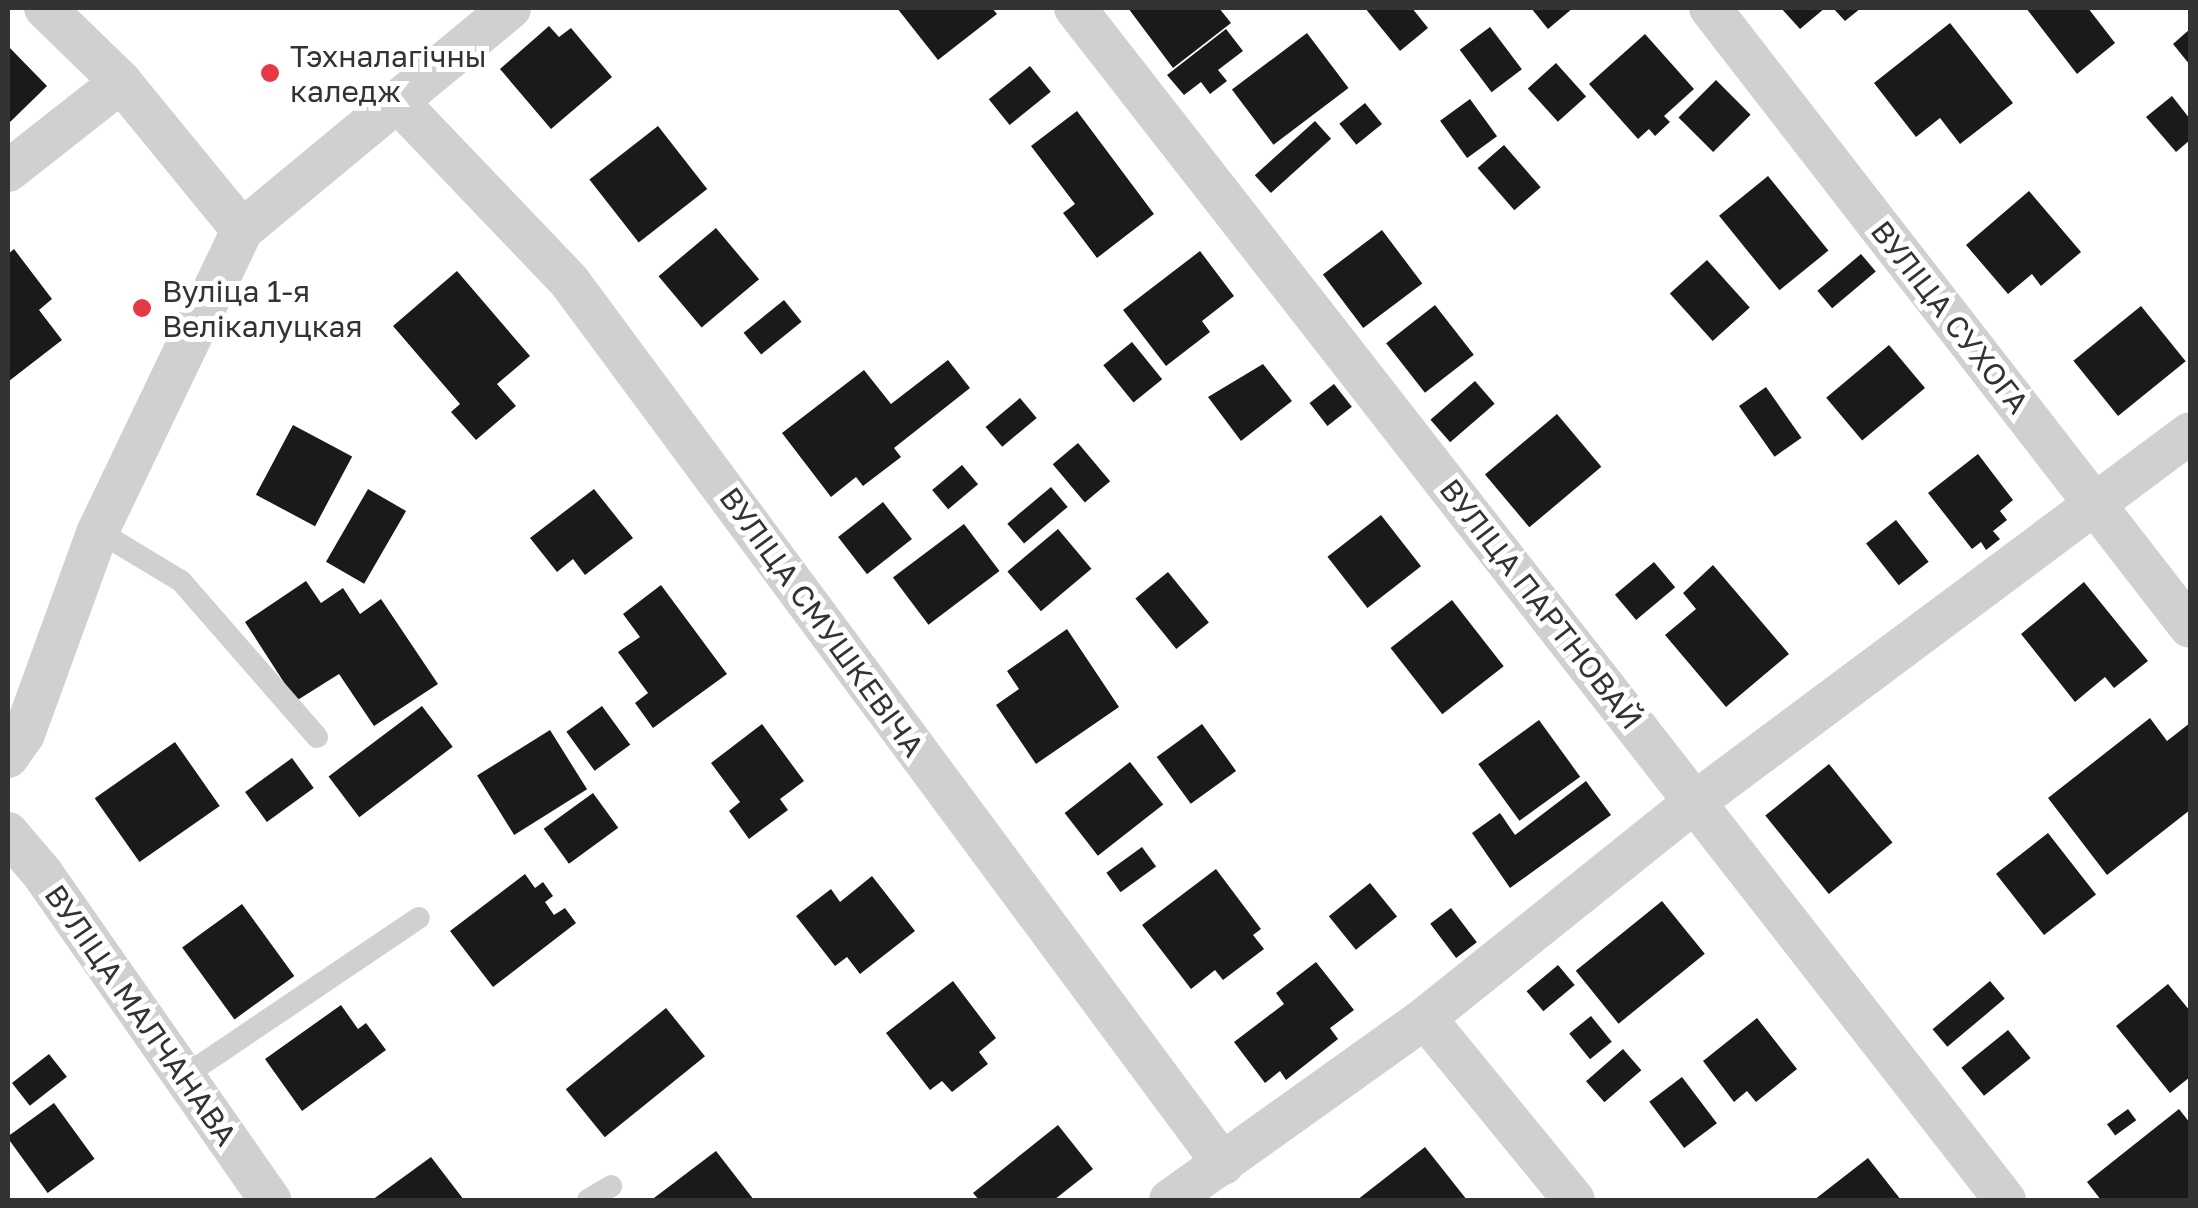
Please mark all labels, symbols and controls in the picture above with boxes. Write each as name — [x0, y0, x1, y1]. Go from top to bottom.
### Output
place label: Тэхналагічны каледж — [290, 38, 487, 108]
marker: Тэхналагічны каледж — [259, 62, 281, 84]
street label: ВУЛІЦА СУХОГА — [1864, 213, 2036, 421]
place label: Вуліца 1-я Велікалуцкая — [162, 273, 363, 344]
marker: Вуліца 1-я Велікалуцкая — [131, 297, 153, 319]
street label: ВУЛІЦА ПАРТНОВАЙ — [1432, 472, 1650, 736]
street label: ВУЛІЦА СМУШКЕВІЧА — [712, 480, 932, 764]
street label: ВУЛІЦА МАЛЧАНАВА — [37, 878, 245, 1152]

